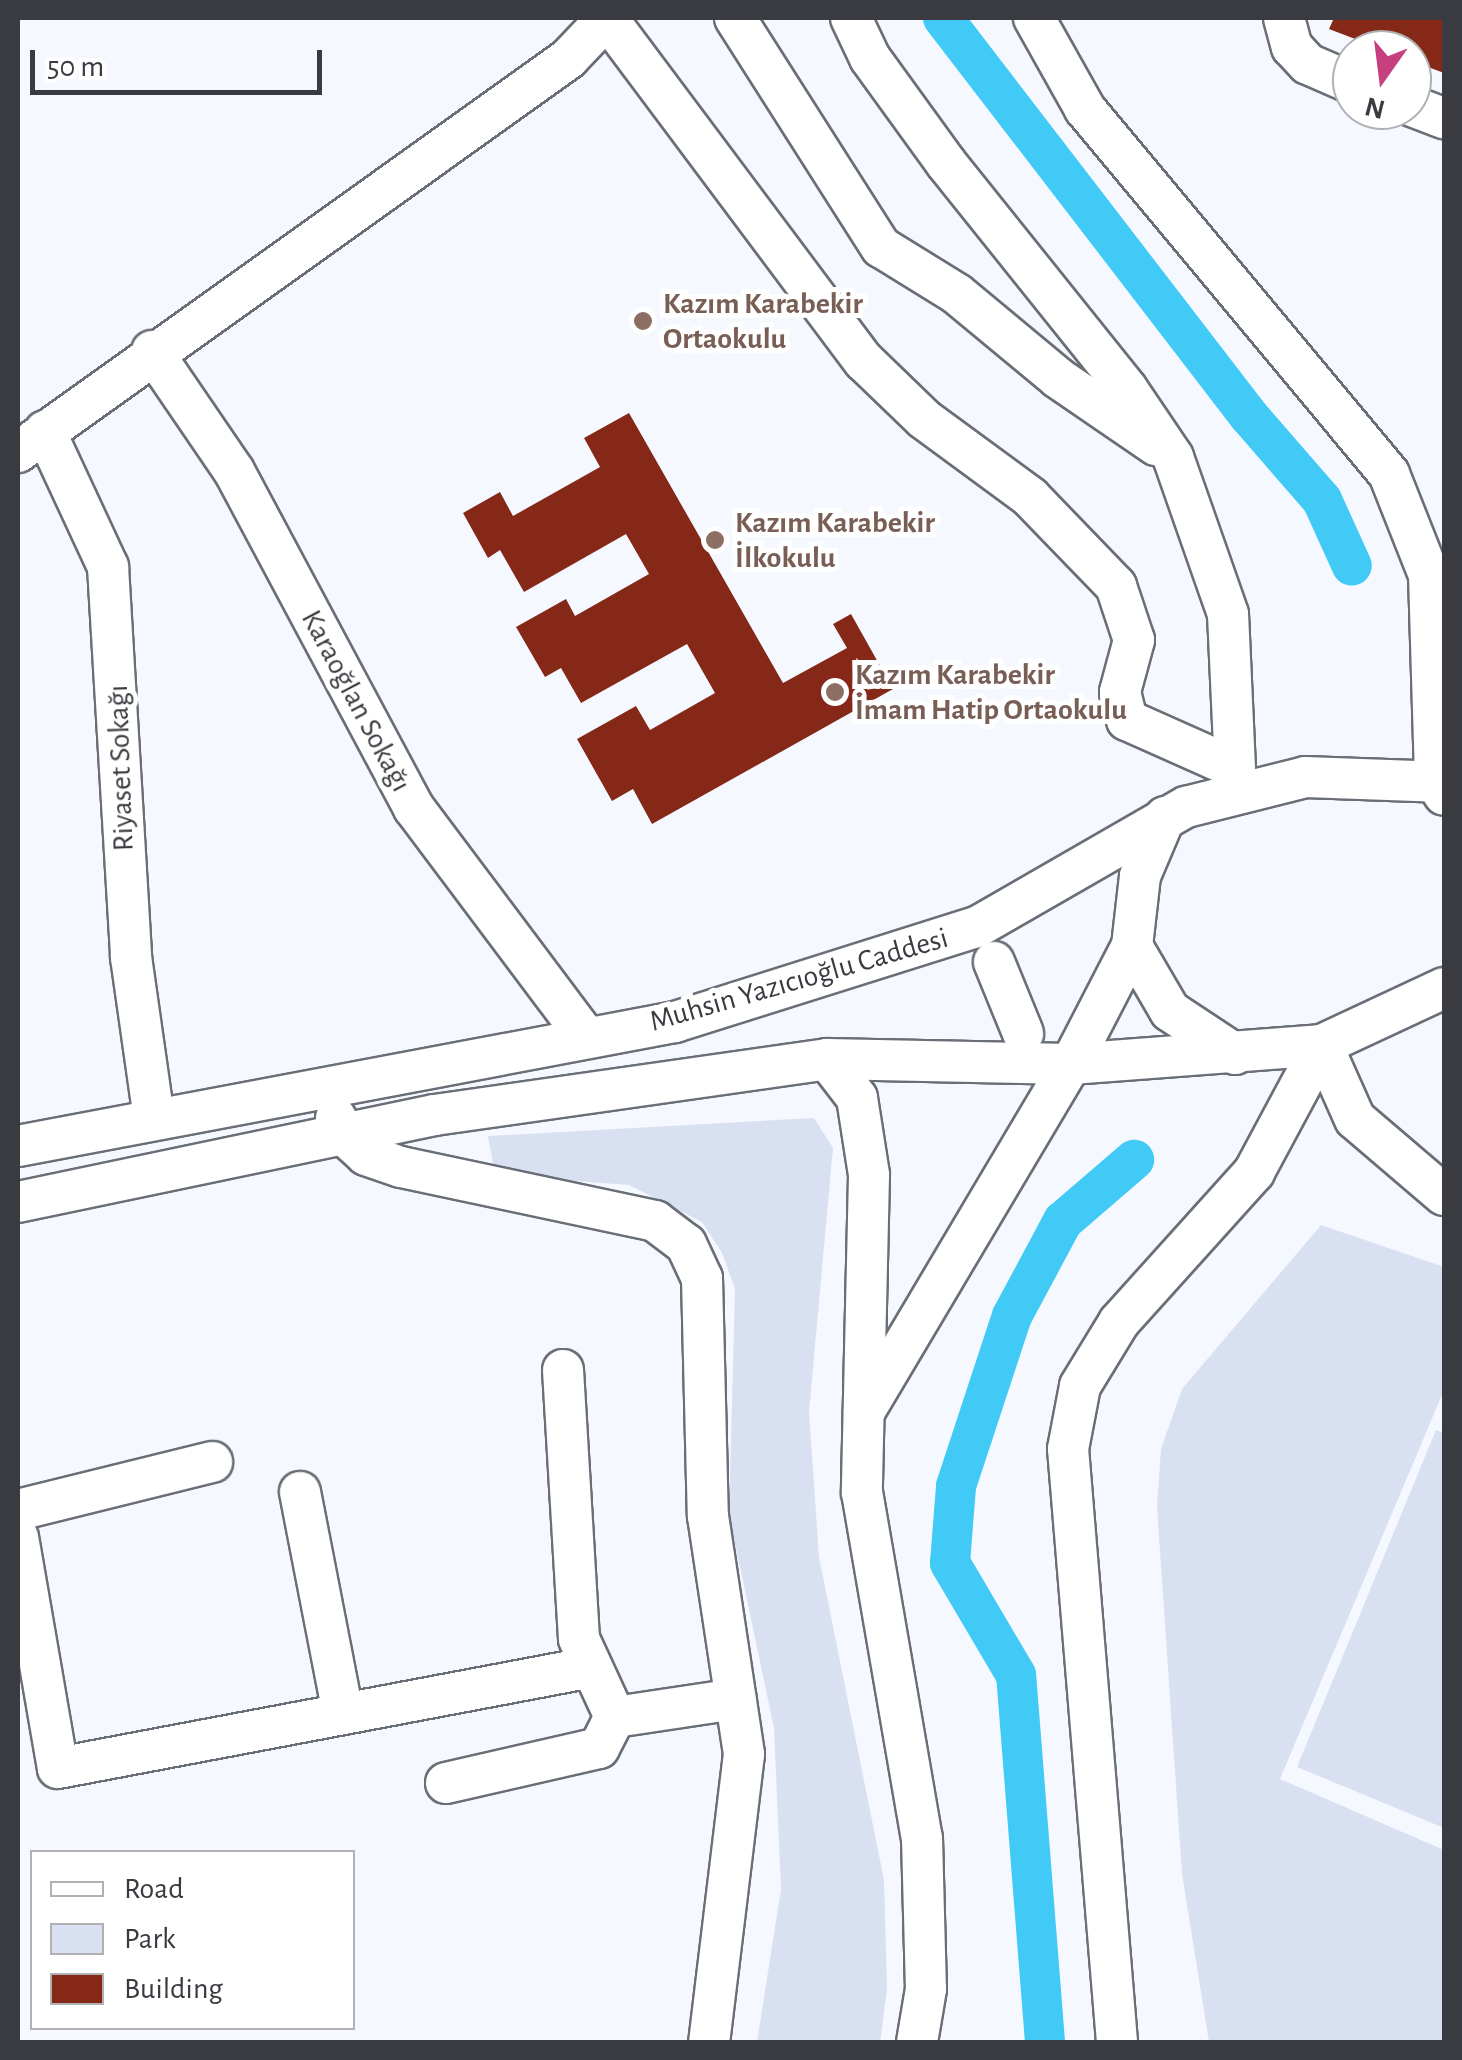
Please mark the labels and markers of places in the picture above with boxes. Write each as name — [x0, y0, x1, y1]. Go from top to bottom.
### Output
place label: Kazım Karabekir Ortaokulu — [663, 286, 863, 356]
marker: Kazım Karabekir Ortaokulu — [632, 310, 654, 332]
place label: Kazım Karabekir İlkokulu — [735, 505, 935, 576]
marker: Kazım Karabekir İlkokulu — [704, 529, 726, 551]
place label: Kazım Karabekir İmam Hatip Ortaokulu — [855, 657, 1127, 728]
marker: Kazım Karabekir İmam Hatip Ortaokulu — [824, 681, 846, 703]

